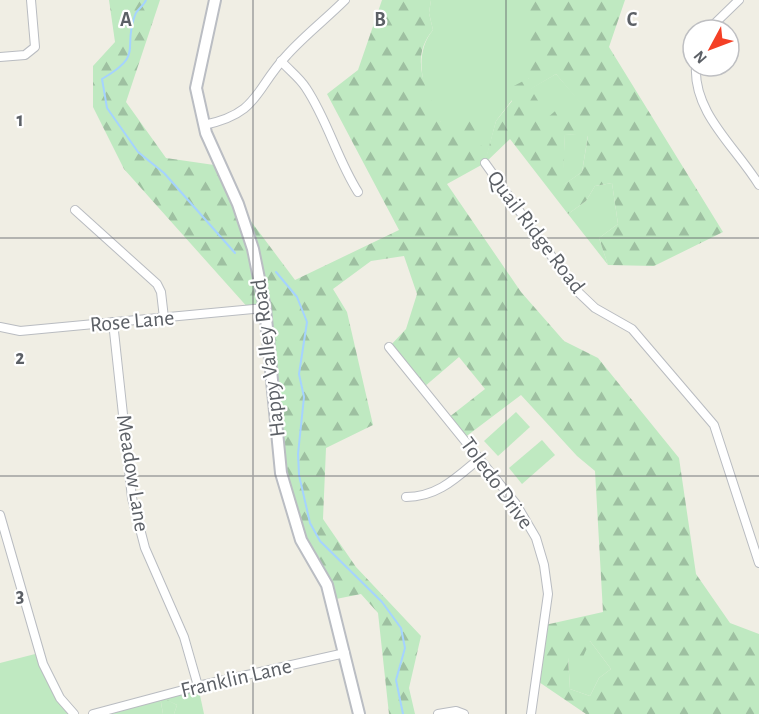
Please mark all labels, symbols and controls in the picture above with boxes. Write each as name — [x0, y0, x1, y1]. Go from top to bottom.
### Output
text: A — [120, 10, 132, 30]
text: B — [374, 10, 386, 30]
text: C — [627, 10, 638, 30]
north arrow — [681, 18, 741, 78]
text: N — [691, 48, 710, 67]
text: 1 — [16, 110, 24, 130]
street label: Quail Ridge Road — [483, 167, 589, 297]
street label: Happy Valley Road — [247, 278, 289, 438]
street label: Rose Lane — [89, 306, 175, 336]
text: 2 — [15, 348, 25, 368]
street label: Meadow Lane — [113, 413, 153, 533]
street label: Toledo Drive — [457, 433, 537, 533]
text: 3 — [16, 586, 24, 606]
street label: Franklin Lane — [178, 655, 294, 701]

